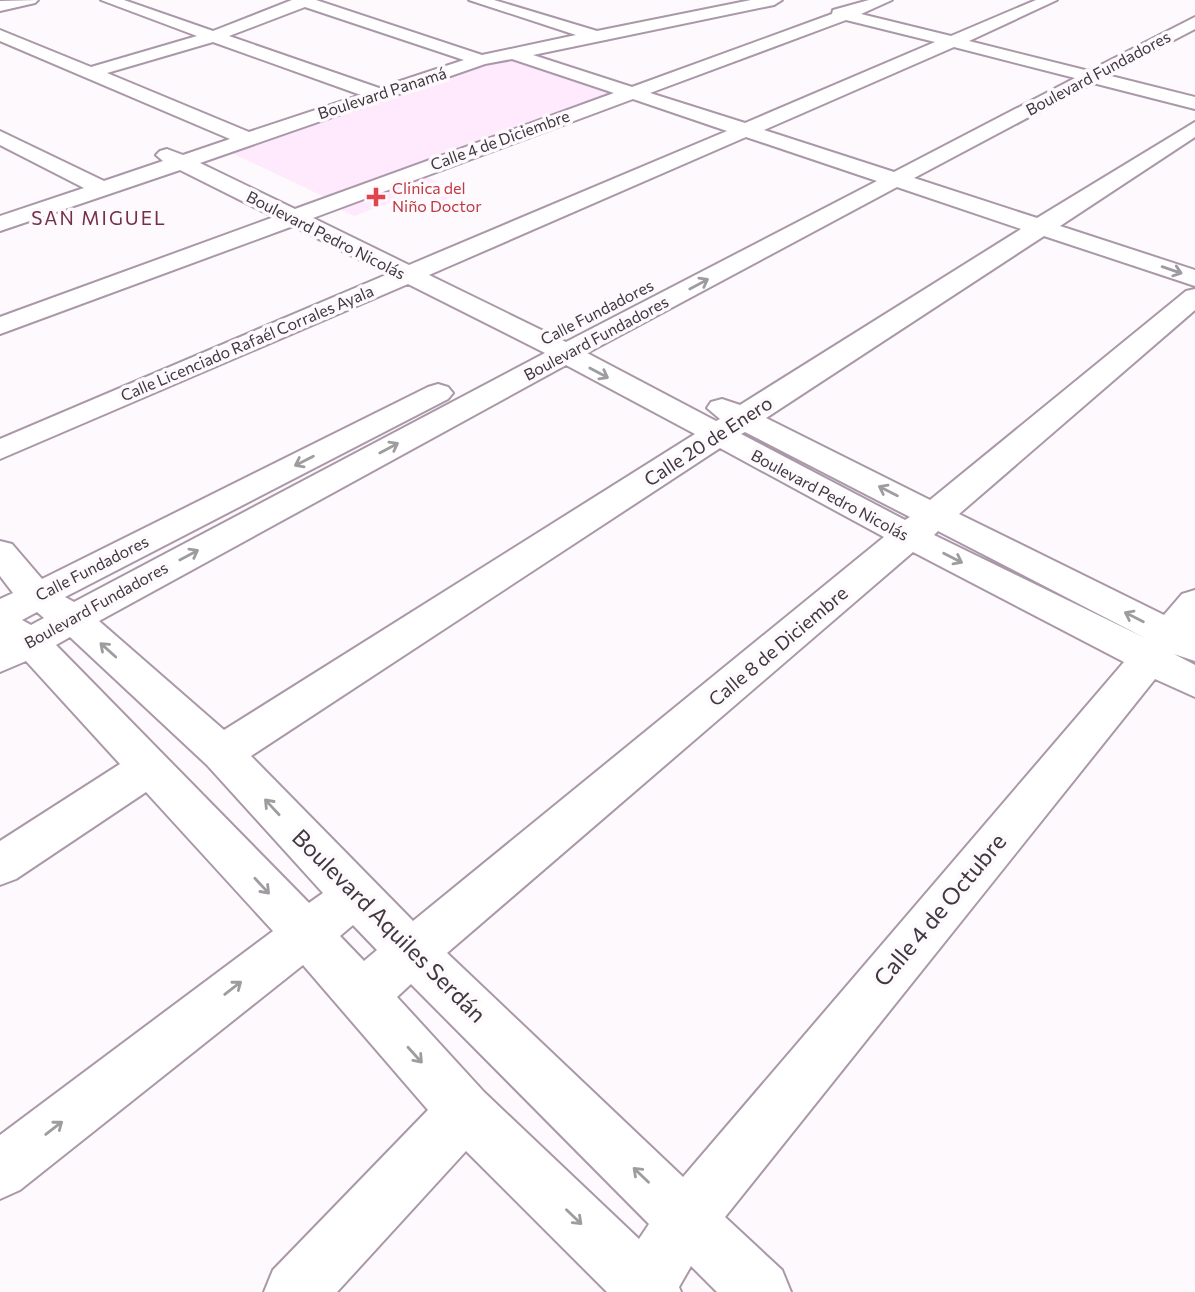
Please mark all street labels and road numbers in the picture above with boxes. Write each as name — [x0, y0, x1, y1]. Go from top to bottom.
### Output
street label: Boulevard Fundadores — [1022, 26, 1173, 119]
street label: Boulevard Panamá — [315, 63, 449, 122]
street label: Calle 4 de Diciembre — [428, 106, 572, 174]
street label: Boulevard Pedro Nicolás — [244, 186, 409, 283]
street label: Calle Fundadores — [537, 275, 656, 348]
street label: Calle Licenciado Rafaél Corrales Ayala — [118, 280, 376, 405]
street label: Boulevard Fundadores — [520, 291, 671, 384]
street label: Calle 20 de Enero — [639, 391, 776, 491]
street label: Boulevard Pedro Nicolás — [748, 445, 912, 544]
street label: Calle Fundadores — [32, 531, 151, 604]
street label: Boulevard Fundadores — [21, 557, 171, 652]
street label: Calle 8 de Diciembre — [704, 581, 852, 710]
street label: Boulevard Aquiles Serdán — [287, 823, 492, 1028]
street label: Calle 4 de Octubre — [867, 827, 1011, 992]

